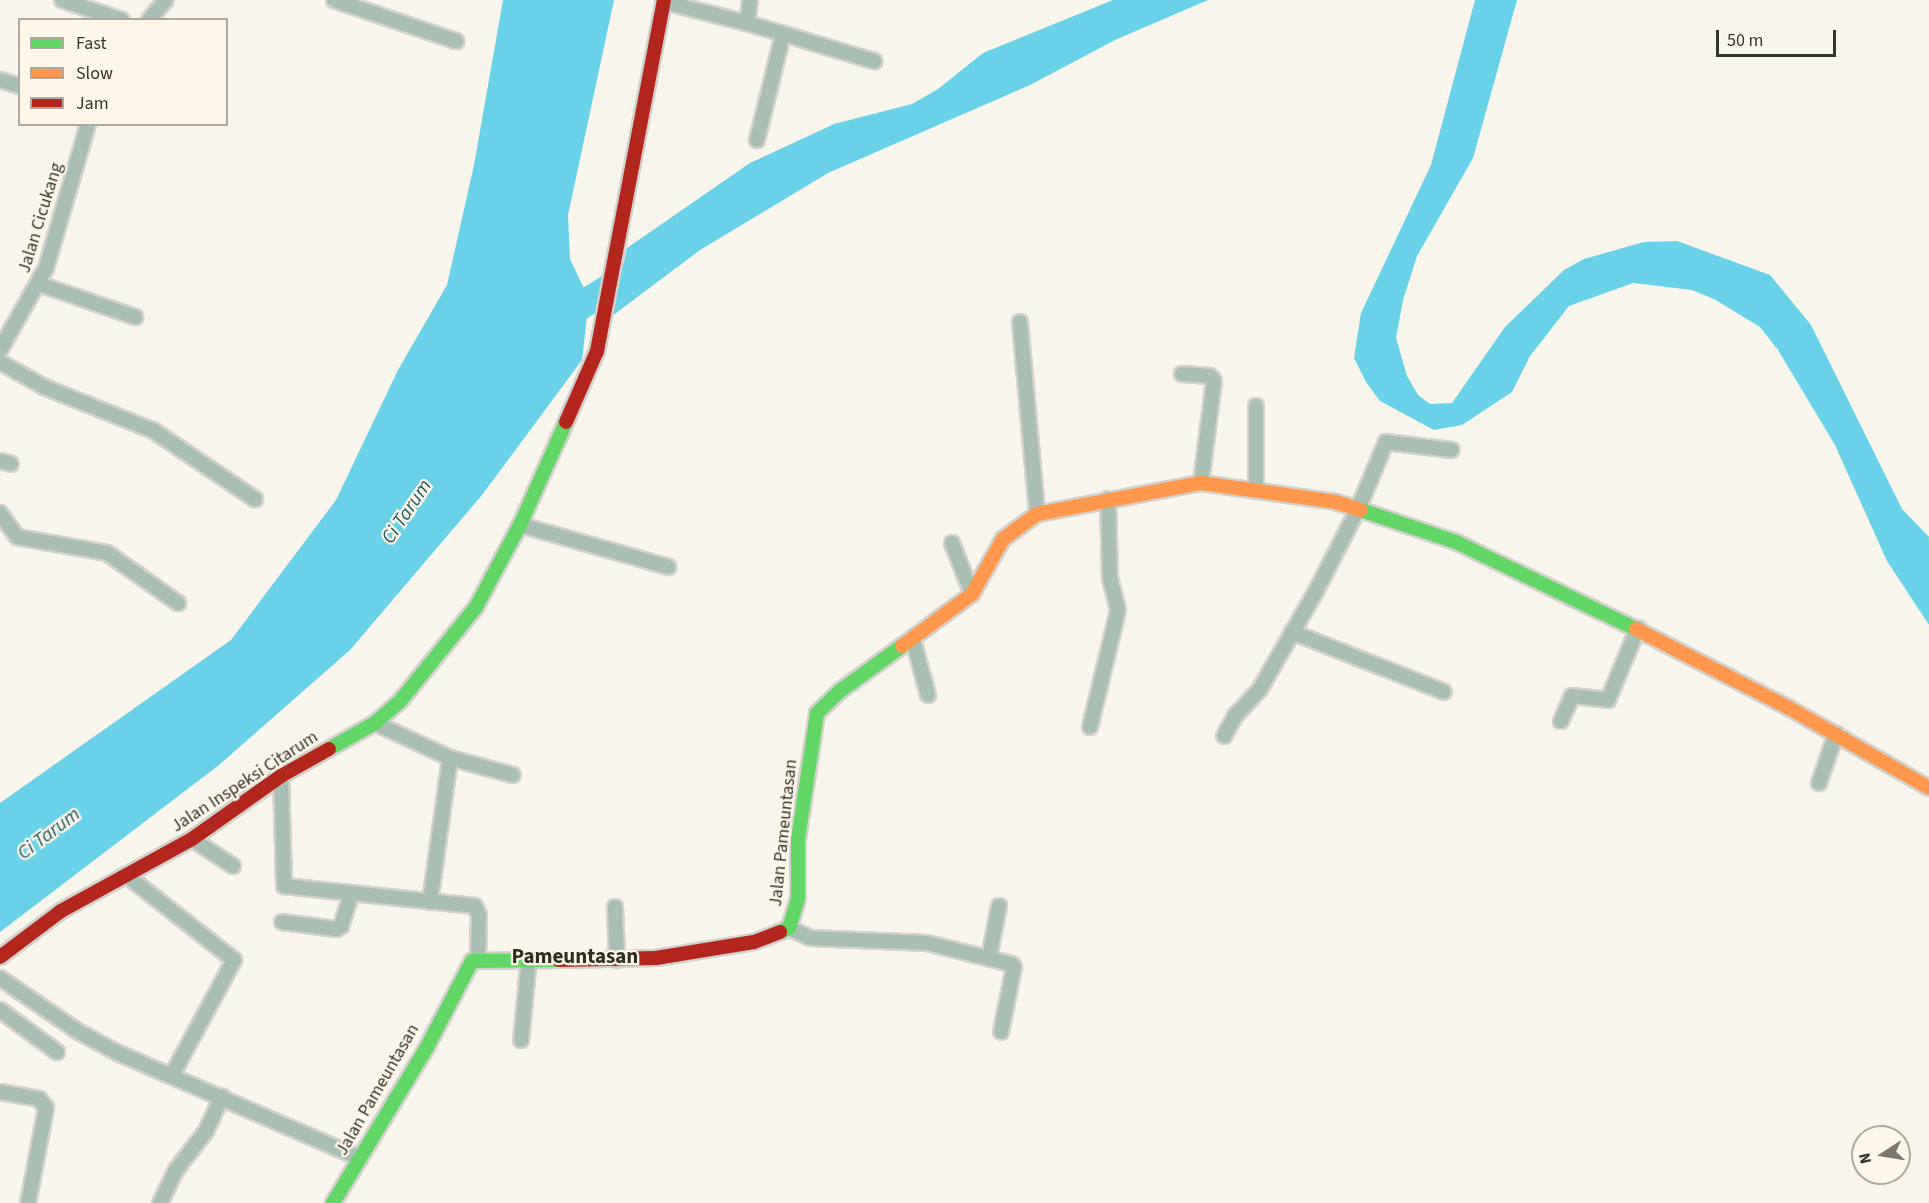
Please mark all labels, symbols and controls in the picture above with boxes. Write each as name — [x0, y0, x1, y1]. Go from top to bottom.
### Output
legend — [18, 18, 228, 126]
scale bar — [1719, 18, 1839, 56]
text: 50 m — [1727, 28, 1763, 53]
text: Fast — [76, 31, 107, 56]
text: Slow — [76, 61, 113, 86]
text: Jam — [76, 91, 109, 116]
street label: Jalan Cicukang — [14, 160, 68, 276]
water label: Ci Tarum — [377, 475, 437, 549]
street label: Jalan Inspeksi Citarum — [168, 726, 322, 838]
street label: Jalan Pameuntasan — [766, 758, 802, 908]
water label: Ci Tarum — [13, 803, 85, 865]
district label: Pameuntasan — [512, 943, 638, 969]
street label: Jalan Pameuntasan — [332, 1021, 424, 1159]
north arrow — [1851, 1125, 1911, 1185]
text: N — [1853, 1151, 1877, 1166]

